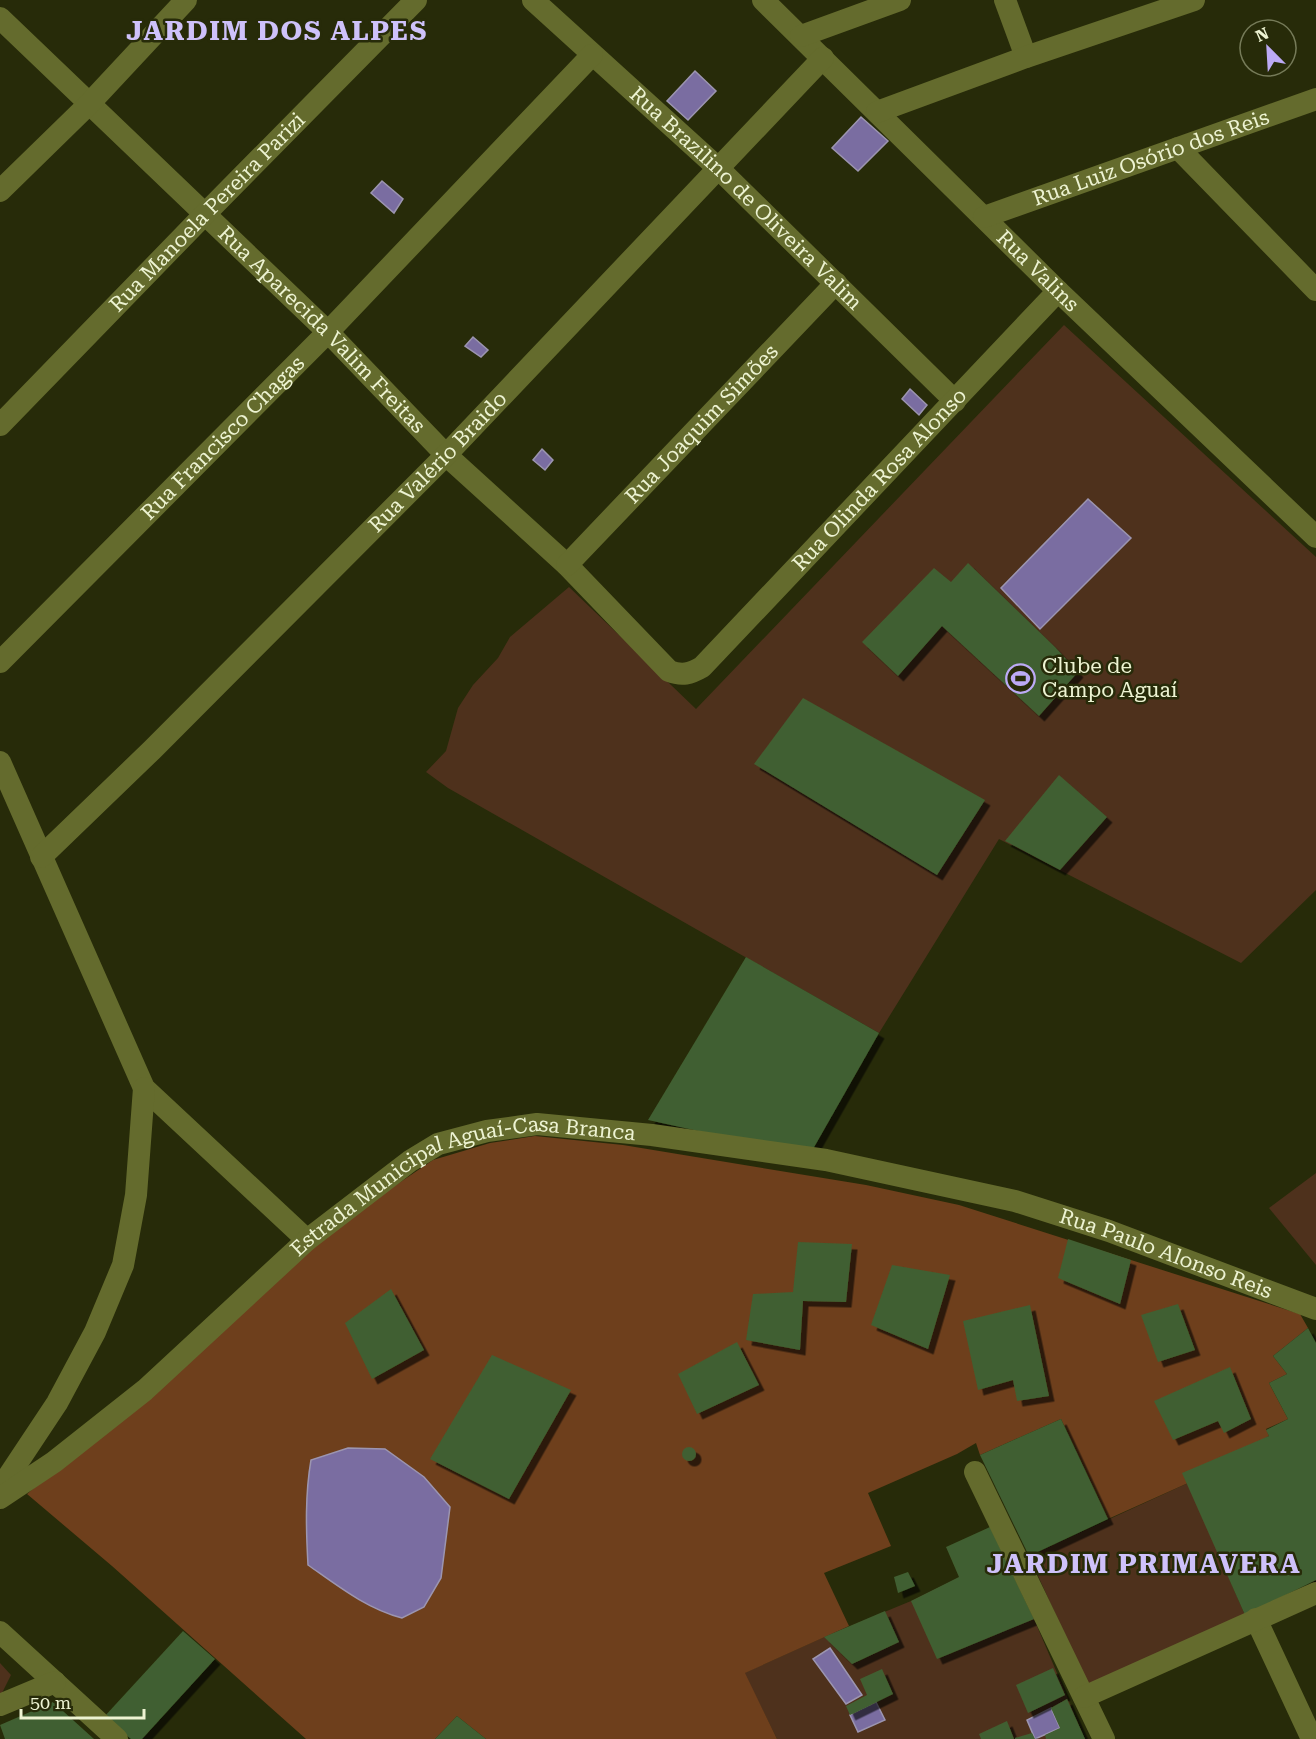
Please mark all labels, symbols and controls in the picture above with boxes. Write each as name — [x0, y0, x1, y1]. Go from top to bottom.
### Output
district label: JARDIM DOS ALPES — [126, 15, 428, 47]
north arrow — [1238, 18, 1298, 78]
text: N — [1253, 24, 1272, 46]
street label: Rua Brazilino de Oliveira Valim — [625, 82, 867, 315]
street label: Rua Luiz Osório dos Reis — [1029, 105, 1272, 211]
street label: Rua Manoela Pereira Parizi — [105, 108, 310, 317]
street label: Rua Aparecida Valim Freitas — [213, 221, 430, 438]
street label: Rua Valins — [992, 225, 1084, 317]
street label: Rua Joaquim Simões — [620, 339, 783, 508]
street label: Rua Francisco Chagas — [136, 351, 309, 525]
street label: Rua Olinda Rosa Alonso — [788, 383, 971, 576]
street label: Rua Valério Braido — [364, 387, 512, 537]
place label: Clube de Campo Aguaí — [1042, 654, 1178, 702]
sports icon: Clube de Campo Aguaí — [1005, 662, 1037, 694]
street label: Estrada Municipal Aguaí-Casa Branca — [286, 1112, 637, 1261]
street label: Rua Paulo Alonso Reis — [1057, 1204, 1276, 1303]
district label: JARDIM PRIMAVERA — [987, 1548, 1301, 1580]
scale bar — [21, 1682, 144, 1720]
text: 50 m — [30, 1692, 71, 1713]

